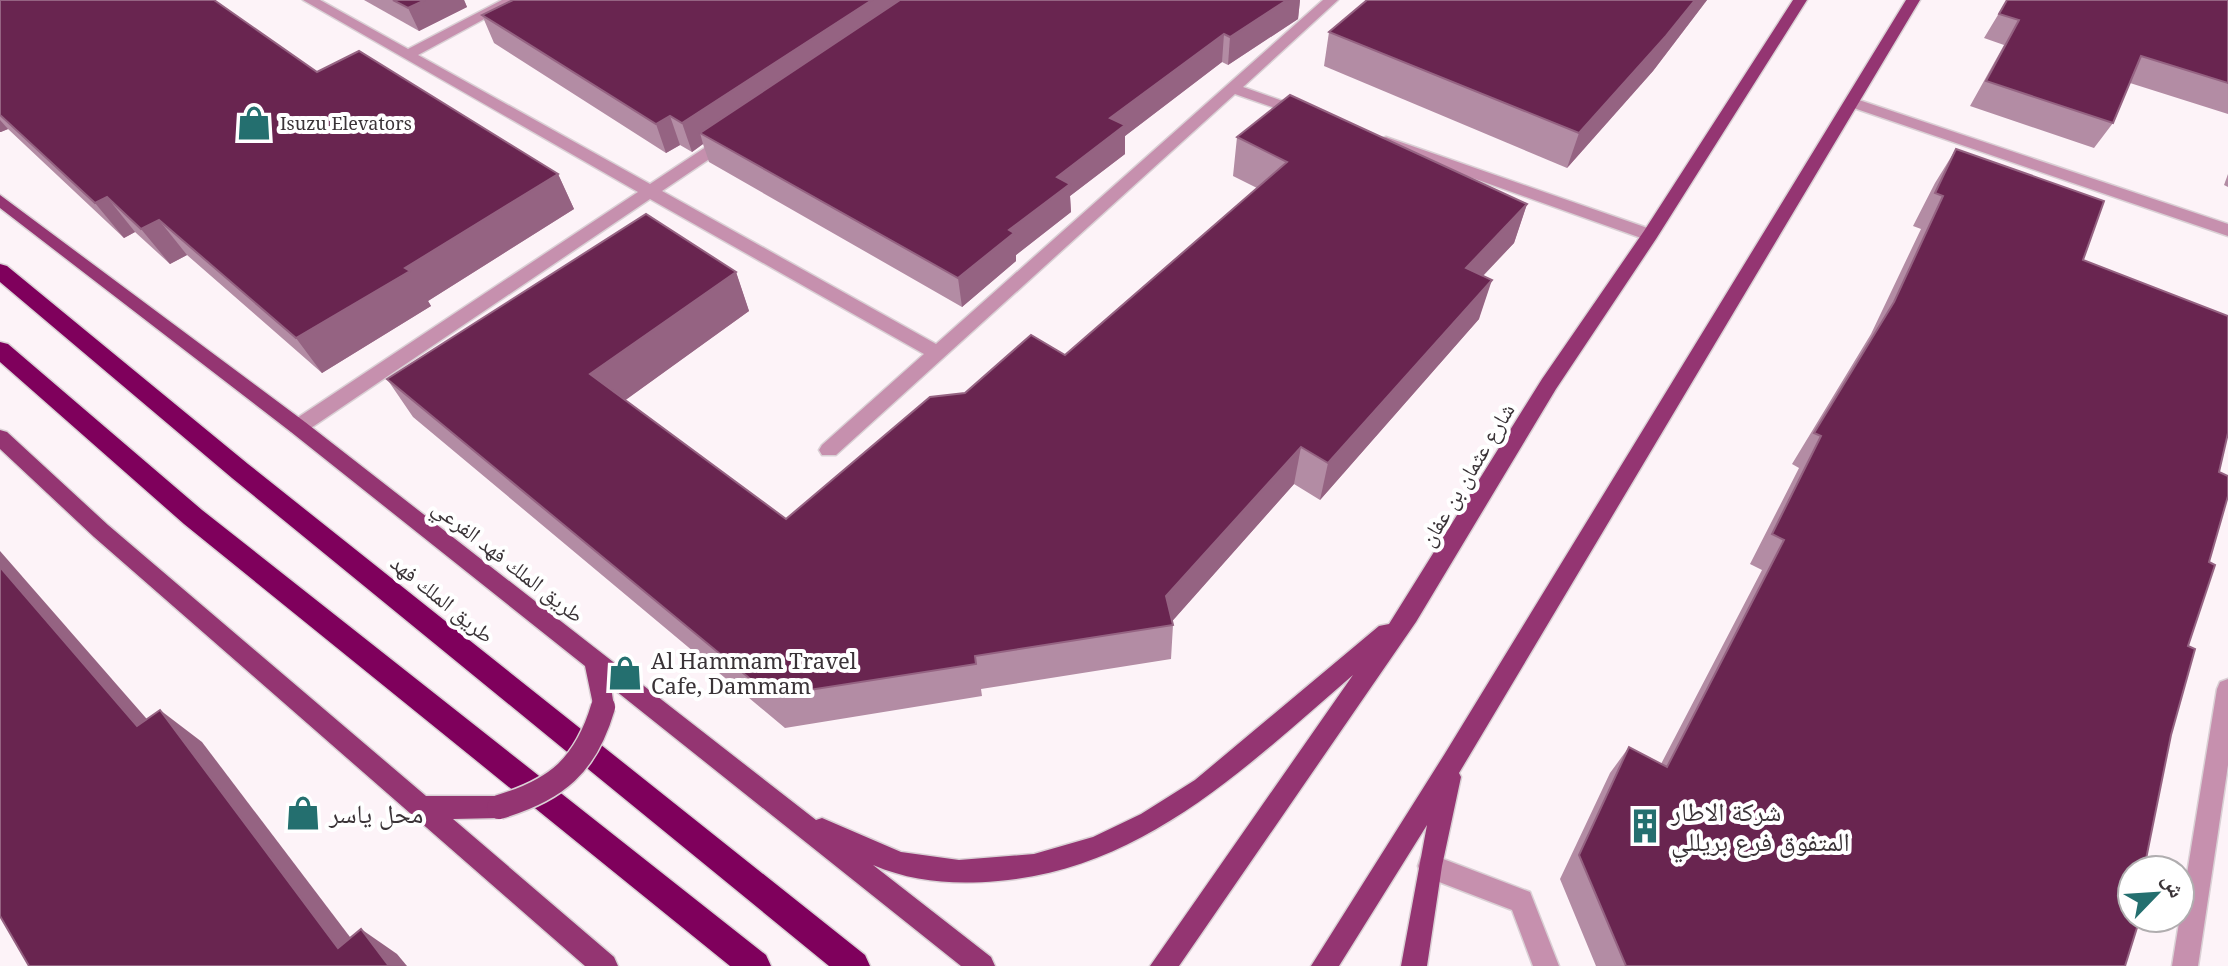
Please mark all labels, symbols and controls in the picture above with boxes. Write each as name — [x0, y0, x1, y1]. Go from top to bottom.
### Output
shop icon: Isuzu Elevators — [235, 104, 273, 142]
place label: Isuzu Elevators — [280, 111, 412, 135]
street label: شارع عثمان بن عفان — [1411, 397, 1521, 551]
street label: طريق الملك فهد الفرعي — [428, 493, 590, 627]
street label: طريق الملك فهد — [386, 548, 500, 648]
place label: Al Hammam Travel Cafe, Dammam — [651, 645, 857, 700]
shop icon: Al Hammam Travel Cafe, Dammam — [606, 654, 644, 692]
place label: شركة الاطار المتفوق فرع بريللي — [1670, 793, 1850, 863]
shop icon: محل ياسر — [284, 794, 322, 832]
place label: محل ياسر — [328, 795, 423, 831]
building icon: شركة الاطار المتفوق فرع بريللي — [1626, 807, 1664, 845]
north arrow — [2116, 854, 2196, 934]
text: ش — [2157, 868, 2194, 902]

